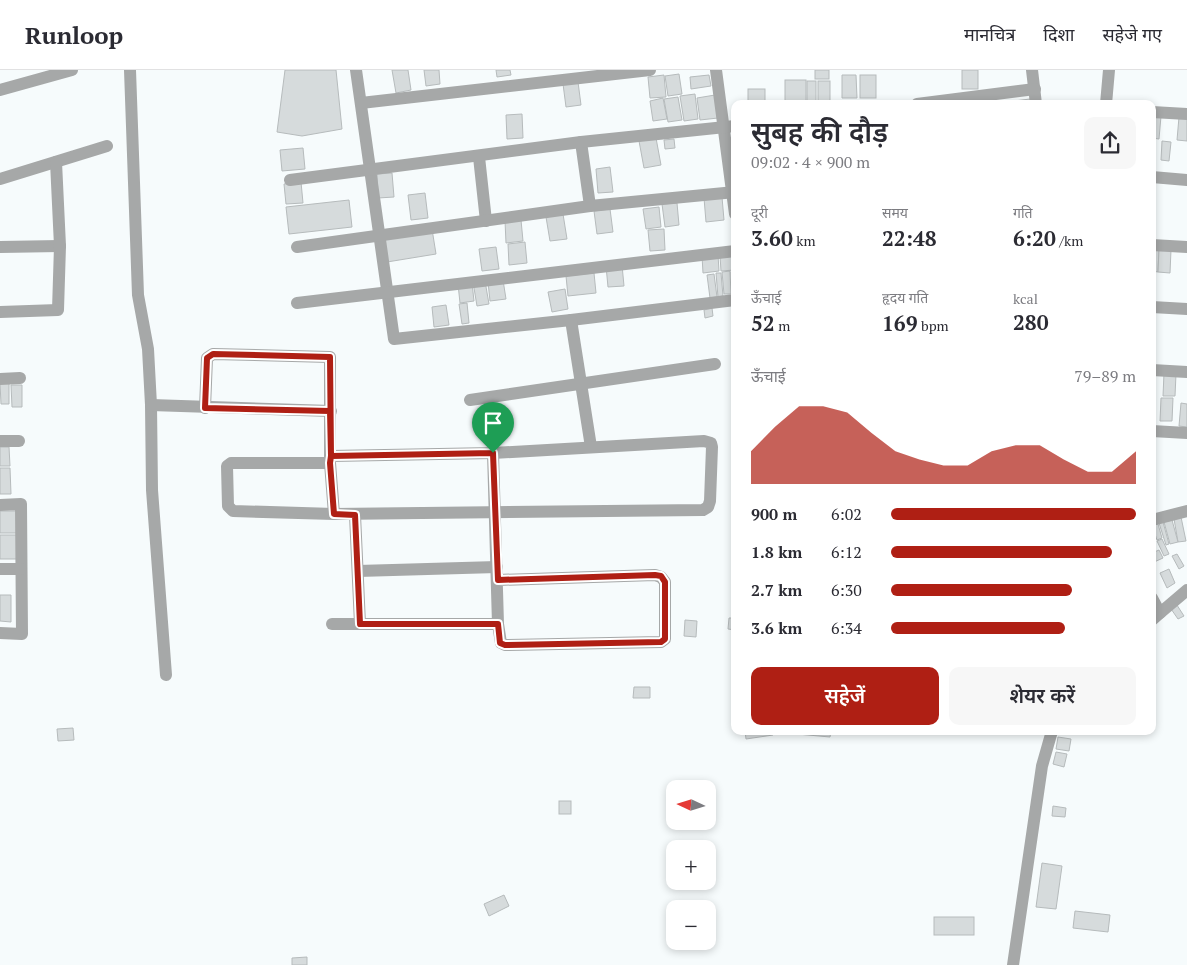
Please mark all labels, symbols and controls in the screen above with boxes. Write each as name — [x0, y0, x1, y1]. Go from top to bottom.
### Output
text: Runloop — [25, 19, 123, 51]
text: मानचित्र — [964, 22, 1015, 46]
text: दिशा — [1043, 22, 1074, 46]
text: सहेजे गए — [1102, 22, 1162, 46]
text: सुबह की दौड़ — [751, 113, 888, 150]
button: share — [1084, 117, 1136, 169]
text: 09:02 · 4 × 900 m — [751, 151, 870, 173]
text: दूरी — [751, 203, 768, 222]
text: समय — [882, 203, 908, 222]
text: गति — [1013, 203, 1033, 222]
text: 3.60 — [751, 224, 793, 252]
text: 22:48 — [882, 224, 937, 252]
text: 6:20 — [1013, 224, 1056, 252]
text: km — [793, 231, 816, 250]
text: /km — [1056, 231, 1083, 250]
text: ऊँचाई — [751, 288, 781, 307]
text: हृदय गति — [882, 288, 928, 307]
text: kcal — [1013, 289, 1038, 308]
text: 280 — [1013, 308, 1049, 336]
text: 52 — [751, 309, 775, 337]
text: 169 — [882, 309, 918, 337]
text: m — [775, 316, 790, 335]
text: bpm — [918, 316, 949, 335]
text: ऊँचाई — [751, 365, 786, 387]
text: 79–89 m — [1074, 365, 1136, 387]
pin — [472, 402, 514, 453]
icon: arrive — [479, 409, 507, 437]
text: 900 m — [751, 503, 797, 525]
text: 6:02 — [831, 503, 862, 525]
text: 1.8 km — [751, 541, 802, 563]
text: 6:12 — [831, 541, 862, 563]
text: 2.7 km — [751, 579, 802, 601]
text: 6:30 — [831, 579, 862, 601]
text: 3.6 km — [751, 617, 802, 639]
text: 6:34 — [831, 617, 862, 639]
button: सहेजें — [751, 667, 939, 725]
button: शेयर करें — [949, 667, 1136, 725]
north arrow — [666, 780, 716, 830]
map controls — [666, 780, 716, 950]
button: + — [666, 840, 716, 890]
button: − — [666, 900, 716, 950]

